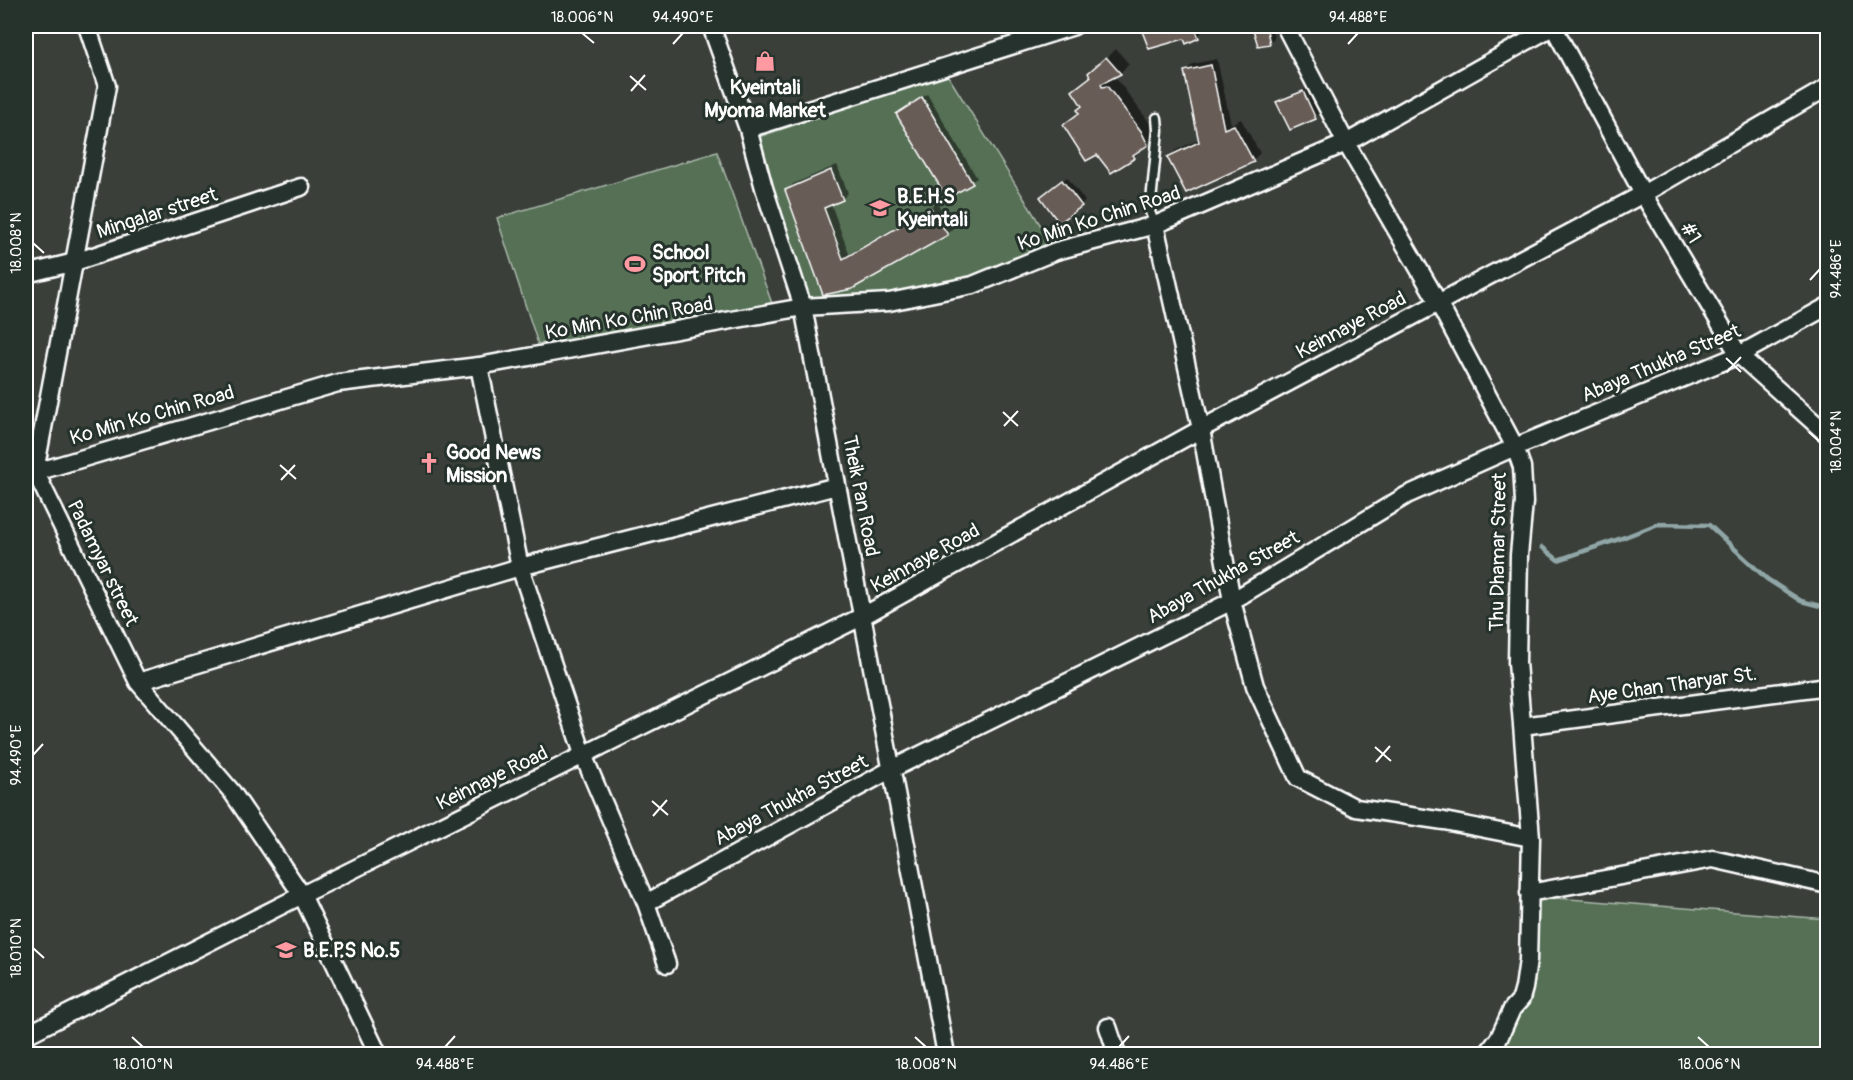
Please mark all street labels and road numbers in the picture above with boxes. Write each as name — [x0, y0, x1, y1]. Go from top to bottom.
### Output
street label: Ko Min Ko Chin Road — [1014, 180, 1184, 256]
street label: Mingalar street — [93, 181, 221, 244]
street label: #1 — [1675, 217, 1707, 248]
street label: Keinnaye Road — [1292, 286, 1410, 364]
street label: Ko Min Ko Chin Road — [543, 291, 715, 345]
street label: Abaya Thukha Street — [1578, 318, 1745, 408]
street label: Ko Min Ko Chin Road — [67, 380, 237, 450]
street label: Theik Pan Road — [837, 433, 885, 559]
street label: Thu Dhamar Street — [1484, 471, 1512, 632]
street label: Padamyar street — [62, 496, 145, 631]
street label: Keinnaye Road — [866, 518, 984, 598]
street label: Abaya Thukha Street — [1142, 524, 1304, 629]
street label: Aye Chan Tharyar St. — [1586, 661, 1758, 709]
street label: Keinnaye Road — [432, 740, 552, 816]
street label: Abaya Thukha Street — [710, 749, 873, 851]

